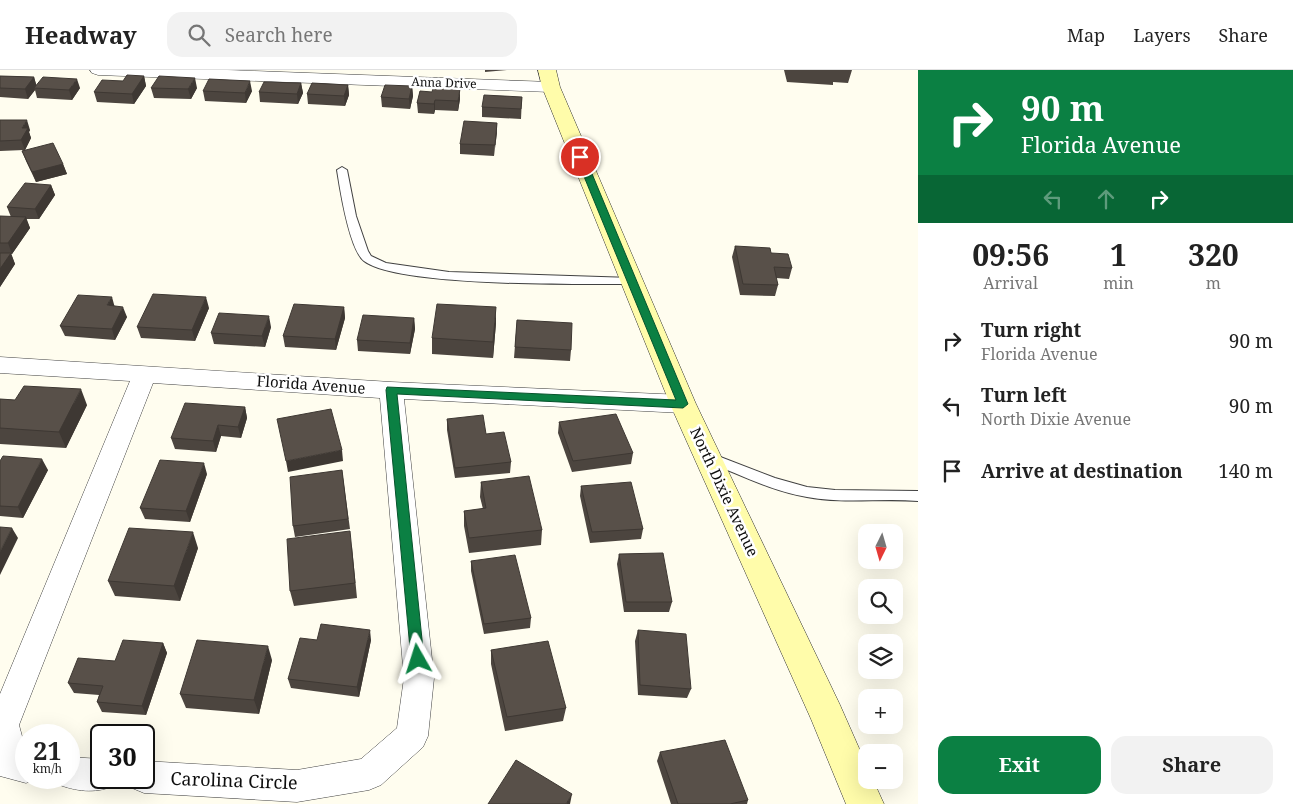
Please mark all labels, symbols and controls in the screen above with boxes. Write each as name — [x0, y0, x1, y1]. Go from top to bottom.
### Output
search box — [167, 12, 517, 57]
text: Headway — [25, 18, 137, 51]
icon: search — [185, 21, 213, 49]
text: Search here — [225, 22, 333, 48]
text: Map — [1067, 23, 1105, 47]
text: Layers — [1133, 23, 1191, 47]
text: Share — [1219, 23, 1268, 47]
street label: Anna Drive — [411, 73, 477, 92]
text: 90 m — [1021, 84, 1104, 131]
icon: right — [938, 90, 1003, 155]
text: Florida Avenue — [1021, 129, 1181, 159]
pin — [559, 136, 601, 178]
icon: arrive — [566, 143, 594, 171]
icon: left — [1039, 185, 1067, 213]
icon: ahead — [1092, 185, 1120, 213]
icon: right — [1145, 185, 1173, 213]
text: 09:56 — [972, 234, 1049, 275]
text: 1 — [1110, 234, 1127, 275]
text: 320 — [1188, 234, 1239, 275]
text: Arrival — [983, 272, 1038, 294]
text: min — [1103, 272, 1134, 294]
text: m — [1206, 272, 1221, 294]
text: Turn right — [981, 317, 1081, 343]
icon: right — [938, 327, 966, 355]
text: 90 m — [1229, 328, 1273, 354]
text: Florida Avenue — [981, 343, 1097, 365]
street label: Florida Avenue — [256, 370, 366, 398]
text: Turn left — [981, 382, 1067, 408]
icon: left — [938, 392, 966, 420]
text: 90 m — [1229, 393, 1273, 419]
text: North Dixie Avenue — [981, 408, 1131, 430]
street label: North Dixie Avenue — [686, 424, 764, 560]
icon: arrive — [938, 457, 966, 485]
text: Arrive at destination — [981, 458, 1183, 484]
text: 140 m — [1218, 458, 1273, 484]
north arrow — [858, 524, 902, 569]
map controls — [858, 524, 903, 789]
button: search — [858, 579, 903, 624]
position arrow — [391, 632, 443, 684]
button: layers — [858, 634, 903, 679]
button: + — [858, 689, 903, 734]
speed limit sign: 30 — [90, 724, 155, 789]
text: 21 — [33, 733, 62, 767]
button: Exit — [938, 736, 1101, 794]
button: Share — [1111, 736, 1273, 794]
button: − — [858, 744, 903, 789]
text: km/h — [33, 760, 62, 777]
street label: Carolina Circle — [170, 766, 298, 794]

